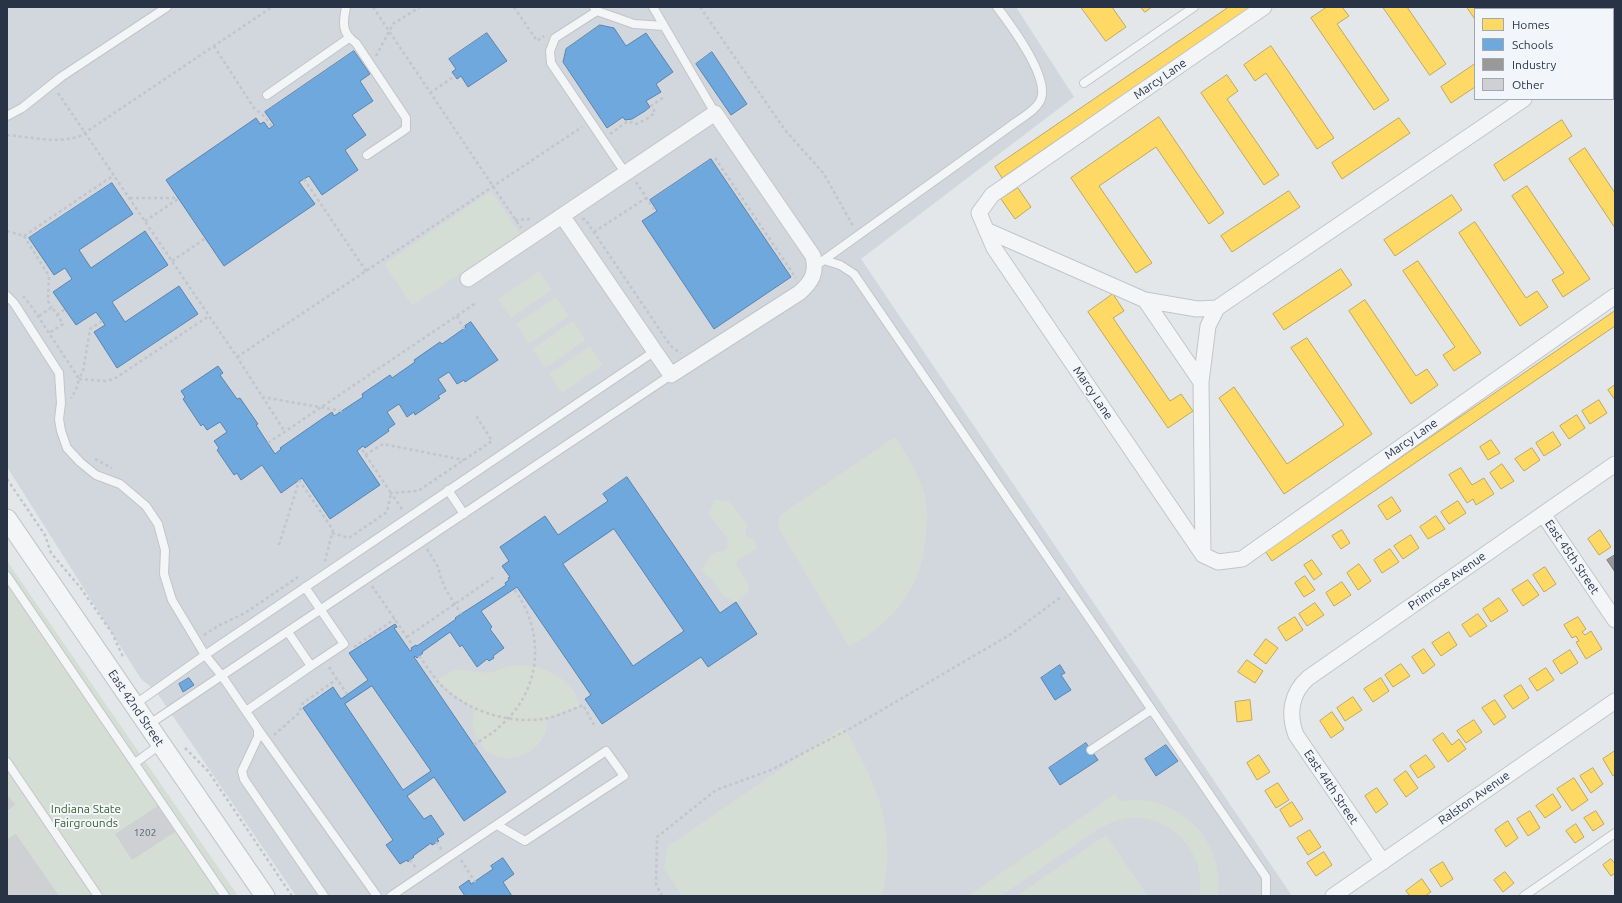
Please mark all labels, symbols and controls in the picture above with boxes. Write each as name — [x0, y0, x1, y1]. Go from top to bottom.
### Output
legend — [1474, 8, 1614, 100]
text: Homes — [1512, 18, 1550, 31]
text: Schools — [1512, 38, 1553, 51]
street label: Marcy Lane — [1131, 56, 1189, 102]
text: Industry — [1512, 58, 1556, 71]
text: Other — [1512, 78, 1544, 91]
street label: Marcy Lane — [1070, 364, 1116, 422]
street label: Marcy Lane — [1382, 416, 1440, 462]
street label: East 45th Street — [1542, 517, 1602, 597]
street label: Primrose Avenue — [1405, 549, 1489, 613]
street label: East 42nd Street — [105, 667, 167, 749]
street label: East 44th Street — [1301, 747, 1361, 827]
street label: Ralston Avenue — [1436, 768, 1512, 828]
park label: Indiana State Fairgrounds — [51, 802, 121, 830]
house number: 1202 — [134, 827, 156, 839]

